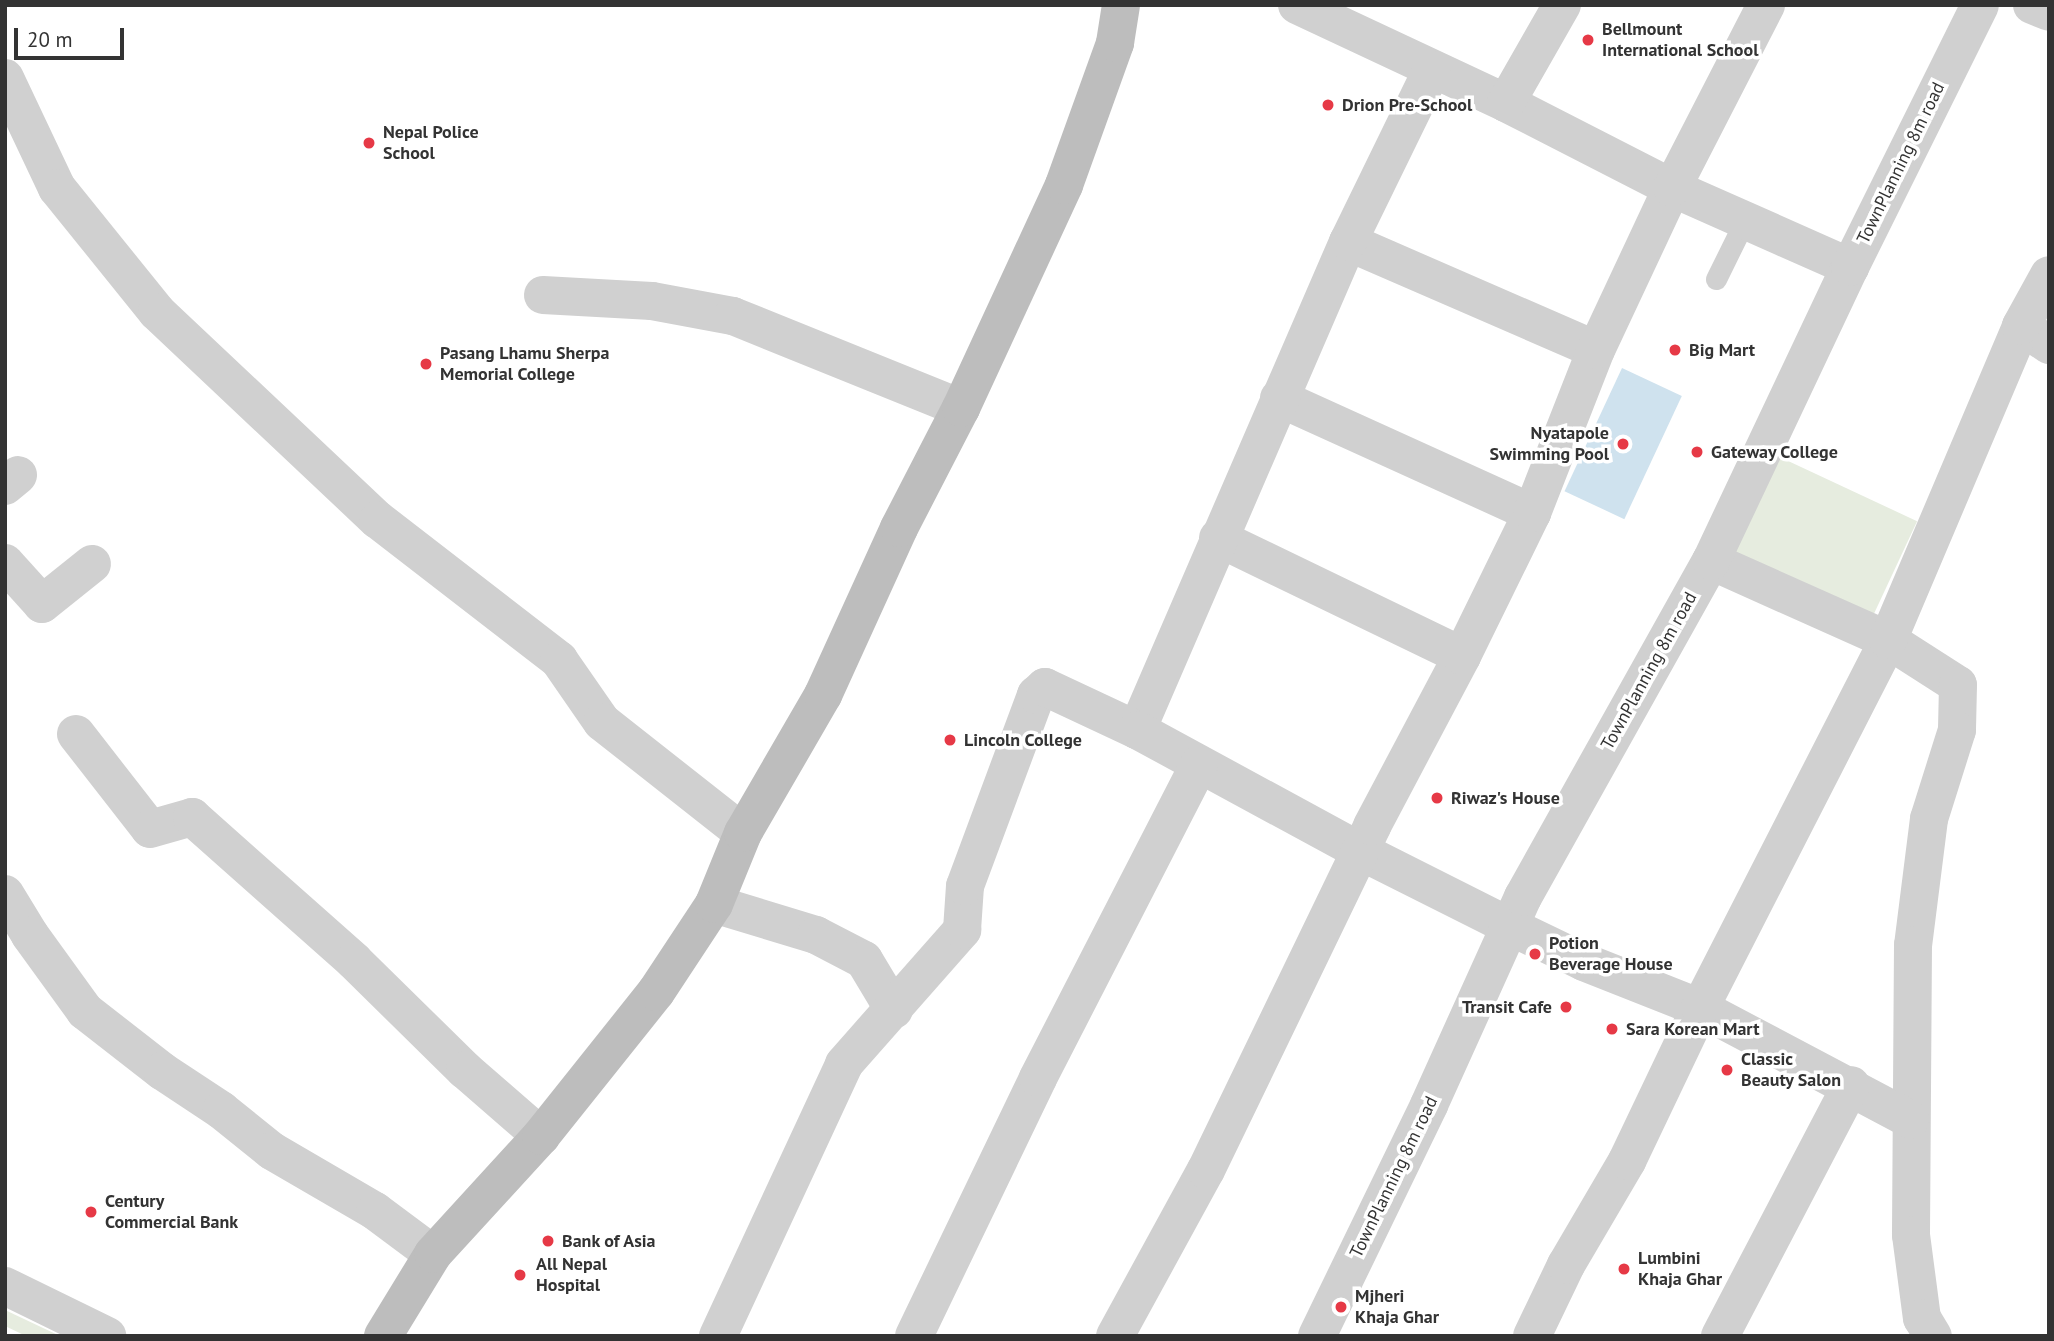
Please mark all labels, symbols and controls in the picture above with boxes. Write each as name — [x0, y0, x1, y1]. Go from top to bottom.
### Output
scale bar — [18, 14, 128, 58]
place label: Bellmount International School — [1602, 19, 1758, 61]
text: 20 m — [27, 26, 73, 53]
marker: Bellmount International School — [1580, 32, 1596, 48]
street label: TownPlanning 8m road — [1853, 79, 1949, 247]
place label: Drion Pre-School — [1342, 94, 1472, 116]
marker: Drion Pre-School — [1320, 97, 1336, 113]
place label: Nepal Police School — [383, 122, 479, 164]
marker: Nepal Police School — [361, 135, 377, 151]
place label: Big Mart — [1689, 339, 1755, 361]
marker: Big Mart — [1667, 342, 1683, 358]
place label: Pasang Lhamu Sherpa Memorial College — [440, 343, 609, 386]
marker: Pasang Lhamu Sherpa Memorial College — [418, 356, 434, 372]
place label: Nyatapole Swimming Pool — [1490, 423, 1609, 466]
marker: Nyatapole Swimming Pool — [1615, 436, 1631, 452]
place label: Gateway College — [1711, 441, 1839, 463]
marker: Gateway College — [1689, 444, 1705, 460]
street label: TownPlanning 8m road — [1597, 588, 1701, 754]
place label: Lincoln College — [964, 729, 1082, 751]
marker: Lincoln College — [942, 732, 958, 748]
place label: Riwaz's House — [1451, 787, 1560, 809]
marker: Riwaz's House — [1429, 790, 1445, 806]
place label: Potion Beverage House — [1549, 933, 1673, 976]
marker: Potion Beverage House — [1527, 946, 1543, 962]
place label: Transit Cafe — [1462, 996, 1552, 1018]
marker: Transit Cafe — [1558, 999, 1574, 1015]
place label: Sara Korean Mart — [1626, 1018, 1759, 1040]
marker: Sara Korean Mart — [1604, 1021, 1620, 1037]
place label: Classic Beauty Salon — [1741, 1049, 1842, 1092]
marker: Classic Beauty Salon — [1719, 1062, 1735, 1078]
street label: TownPlanning 8m road — [1346, 1093, 1442, 1261]
place label: Century Commercial Bank — [105, 1191, 238, 1234]
marker: Century Commercial Bank — [83, 1204, 99, 1220]
place label: Bank of Asia — [562, 1230, 657, 1252]
marker: Bank of Asia — [540, 1233, 556, 1249]
place label: Lumbini Khaja Ghar — [1638, 1248, 1722, 1290]
place label: All Nepal Hospital — [536, 1254, 607, 1296]
marker: Lumbini Khaja Ghar — [1616, 1261, 1632, 1277]
marker: All Nepal Hospital — [510, 1265, 530, 1285]
place label: Mjheri Khaja Ghar — [1355, 1286, 1439, 1328]
marker: Mjheri Khaja Ghar — [1333, 1299, 1349, 1315]

